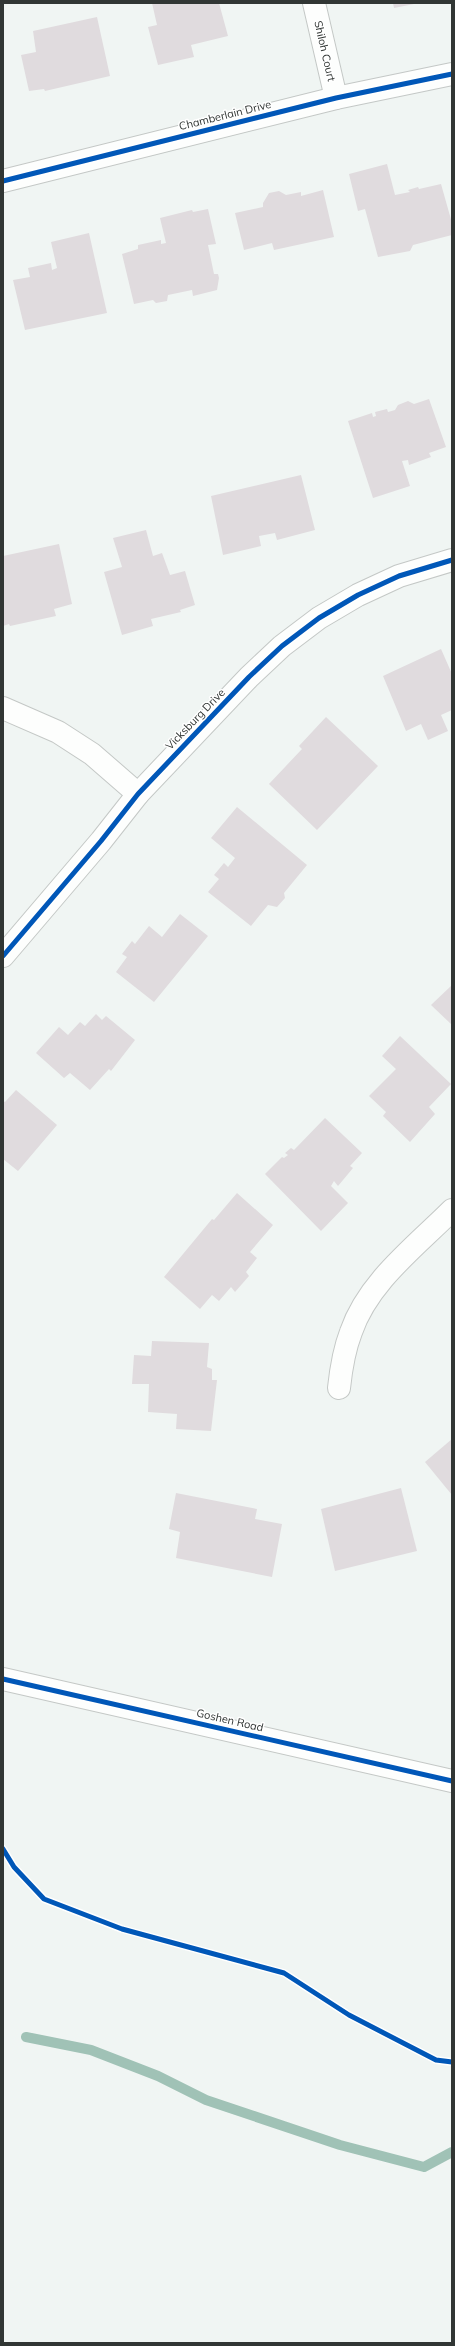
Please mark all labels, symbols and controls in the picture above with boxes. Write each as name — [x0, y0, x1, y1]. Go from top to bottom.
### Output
street label: Shiloh Court — [311, 19, 339, 83]
street label: Chamberlain Drive — [177, 97, 273, 133]
street label: Vicksburg Drive — [162, 685, 228, 753]
street label: Goshen Road — [195, 1705, 265, 1735]

